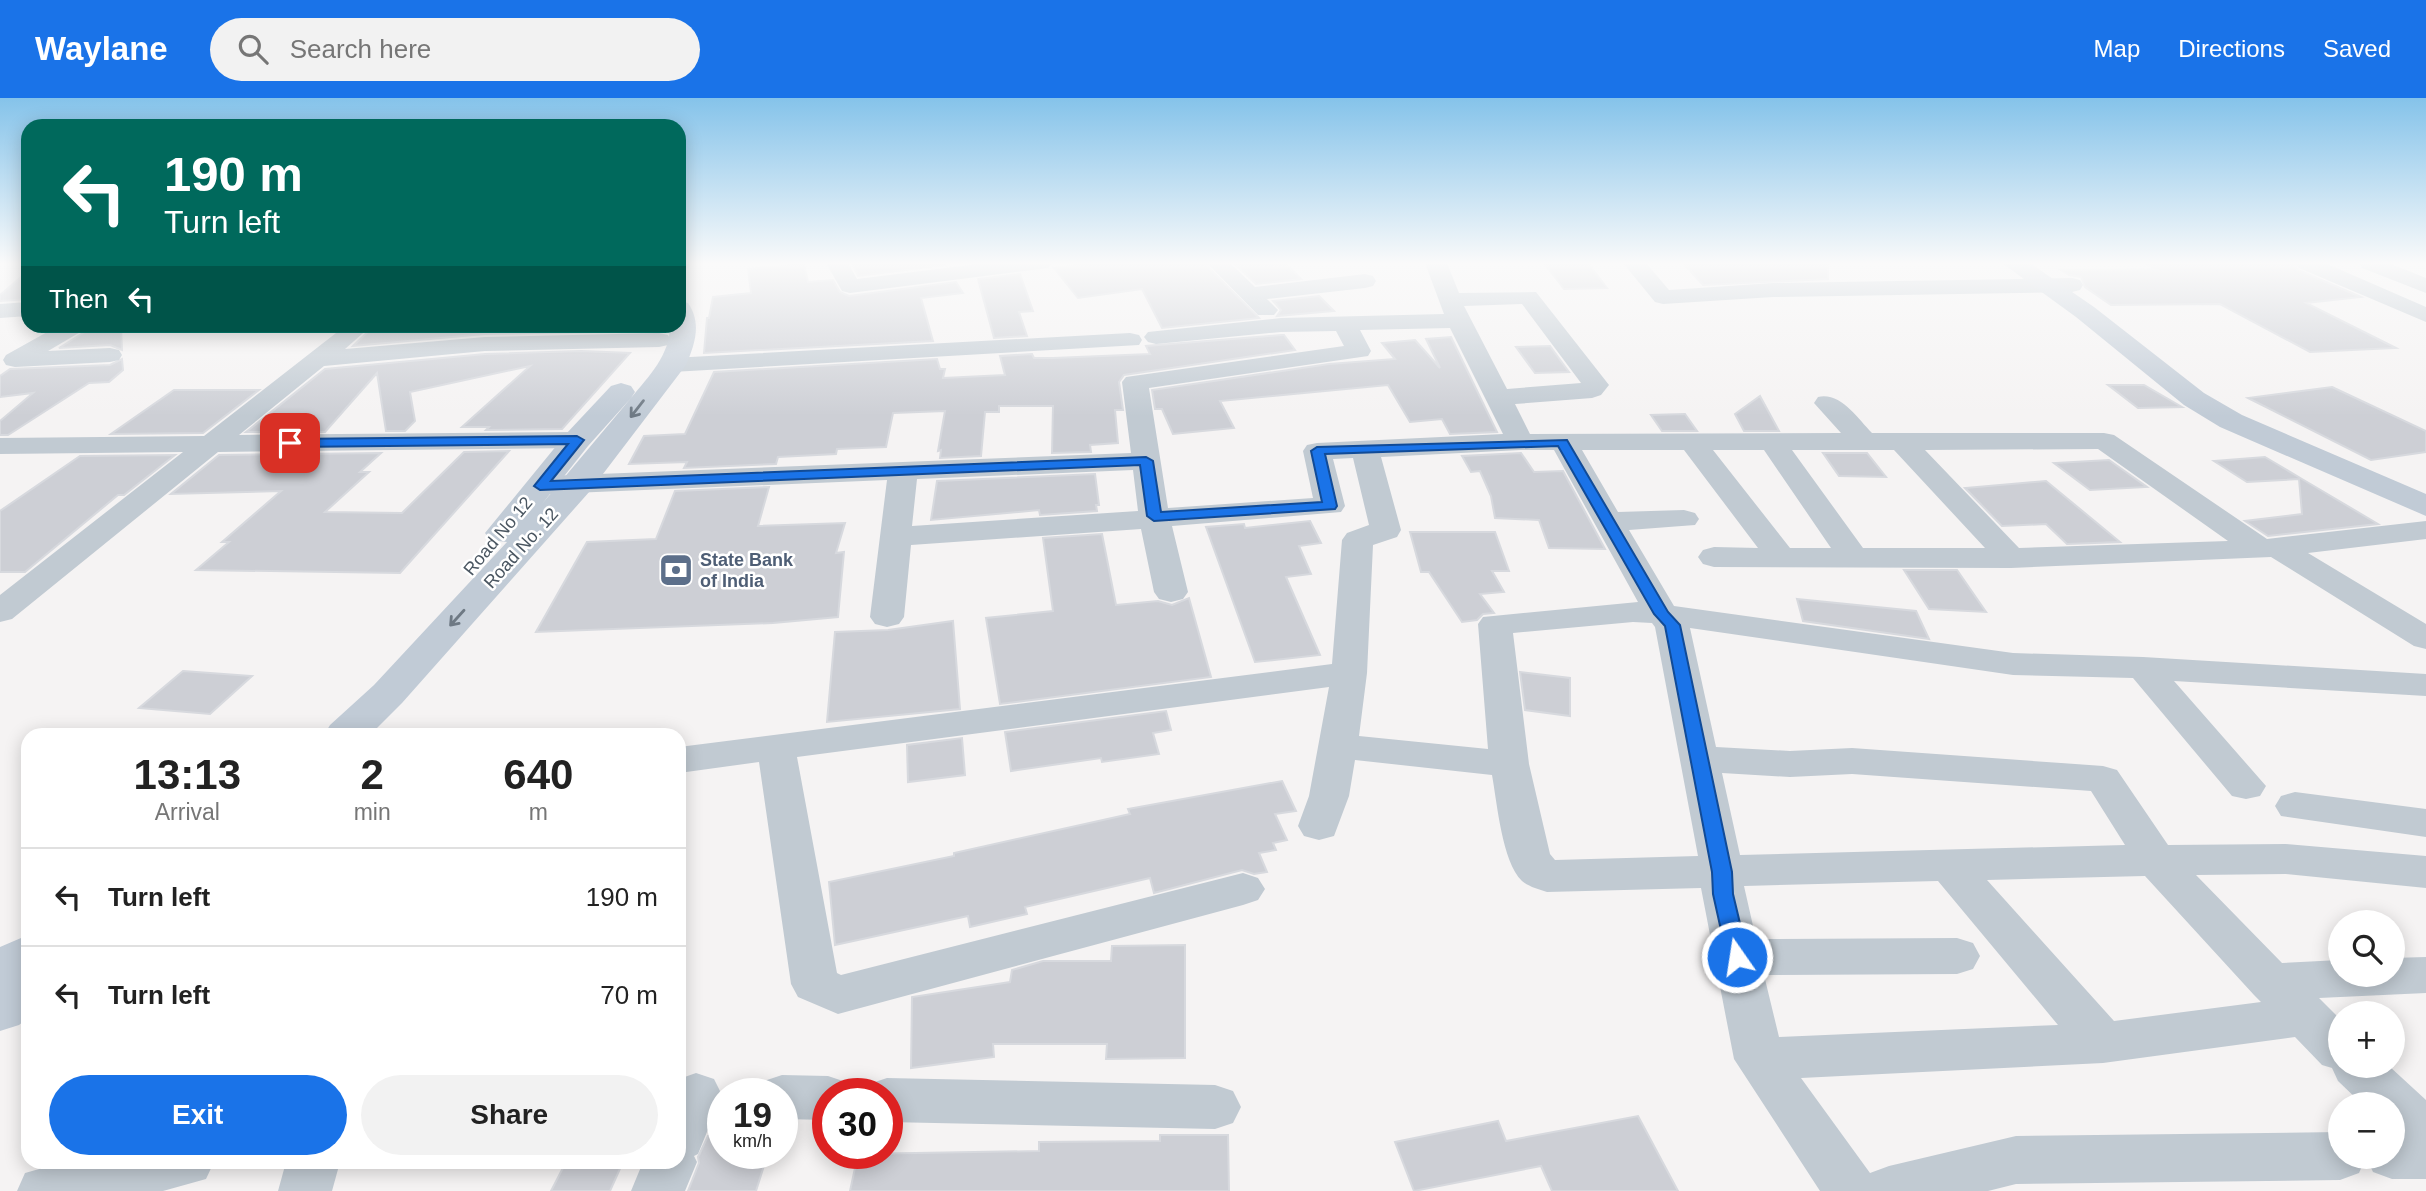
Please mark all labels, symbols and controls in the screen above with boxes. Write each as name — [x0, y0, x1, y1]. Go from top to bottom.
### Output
search box — [210, 18, 700, 81]
text: Waylane — [35, 30, 168, 67]
icon: search — [234, 30, 272, 68]
text: Search here — [290, 34, 431, 64]
text: Map — [2094, 35, 2140, 62]
text: Directions — [2178, 35, 2285, 62]
text: Saved — [2323, 35, 2391, 62]
icon: left — [49, 147, 140, 238]
text: 190 m — [164, 147, 303, 201]
text: Turn left — [164, 204, 280, 240]
icon: left — [122, 280, 160, 318]
text: Then — [49, 284, 108, 314]
one-way arrow — [630, 399, 645, 417]
pin — [260, 413, 320, 473]
icon: arrive — [271, 424, 309, 462]
street label: Road No 12 — [459, 493, 537, 579]
street label: Road No. 12 — [480, 504, 562, 592]
place label: State Bank of India — [700, 550, 794, 591]
bank icon: State Bank of India — [657, 551, 695, 589]
one-way arrow — [449, 609, 465, 627]
text: 13:13 — [134, 751, 241, 798]
text: 2 — [360, 751, 384, 798]
text: 640 — [503, 751, 573, 798]
text: Arrival — [155, 799, 220, 825]
text: min — [354, 799, 391, 825]
text: m — [529, 799, 548, 825]
icon: left — [49, 878, 87, 916]
text: Turn left — [108, 882, 210, 912]
text: 190 m — [586, 882, 658, 912]
map controls — [2328, 910, 2405, 1169]
button: search — [2328, 910, 2405, 987]
position arrow — [1700, 920, 1774, 994]
icon: left — [49, 976, 87, 1014]
text: Turn left — [108, 980, 210, 1010]
text: 70 m — [600, 980, 658, 1010]
button: + — [2328, 1001, 2405, 1078]
button: Exit — [49, 1075, 347, 1155]
button: Share — [361, 1075, 658, 1155]
speed limit sign: 30 — [812, 1078, 903, 1169]
button: − — [2328, 1092, 2405, 1169]
text: 19 — [733, 1095, 772, 1134]
text: km/h — [733, 1131, 772, 1151]

